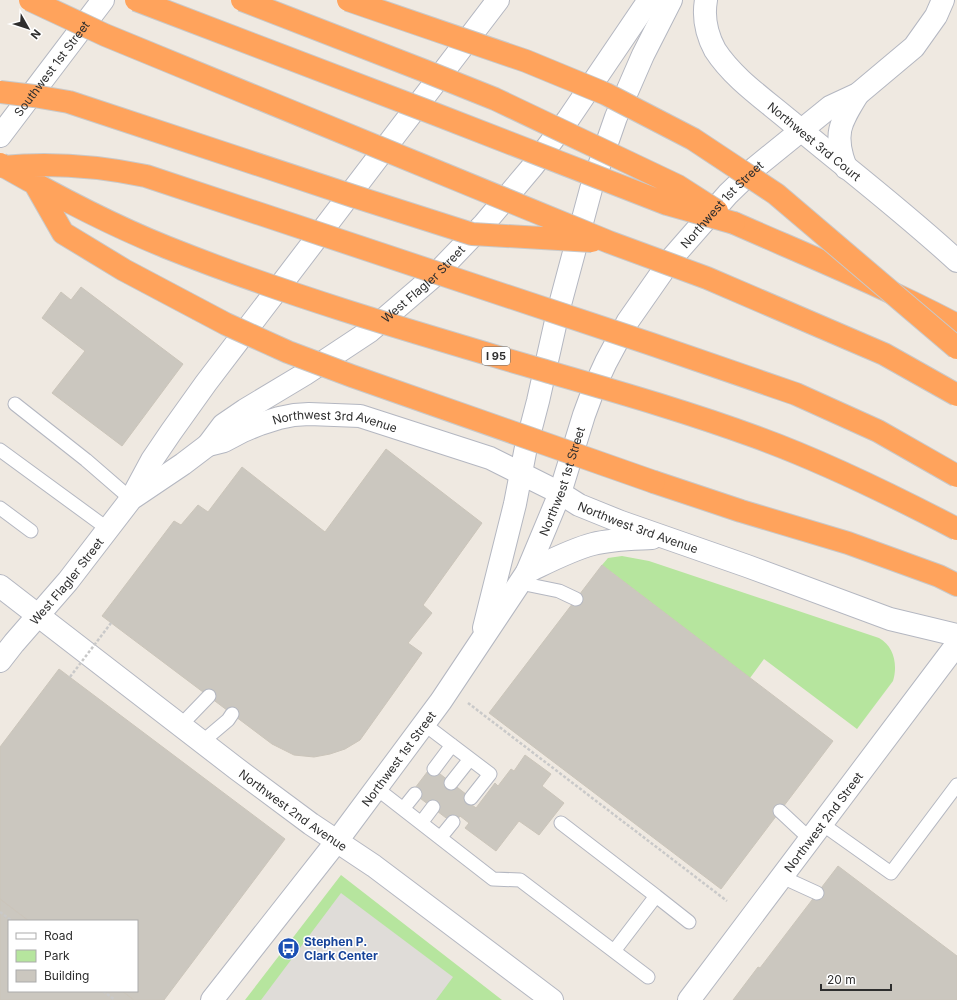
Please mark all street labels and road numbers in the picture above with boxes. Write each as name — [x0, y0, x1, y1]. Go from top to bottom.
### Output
street label: Southwest 1st Street — [10, 18, 92, 119]
street label: Northwest 3rd Court — [765, 98, 864, 184]
street label: Northwest 1st Street — [677, 157, 766, 251]
street label: West Flagler Street — [378, 242, 467, 326]
road number: I 95 — [482, 347, 510, 365]
street label: Northwest 3rd Avenue — [270, 406, 399, 435]
street label: Northwest 1st Street — [535, 425, 587, 538]
street label: Northwest 3rd Avenue — [576, 498, 700, 556]
street label: West Flagler Street — [26, 534, 106, 627]
street label: Northwest 1st Street — [358, 708, 439, 809]
street label: Northwest 2nd Avenue — [236, 766, 350, 854]
street label: Northwest 2nd Street — [781, 769, 866, 875]

